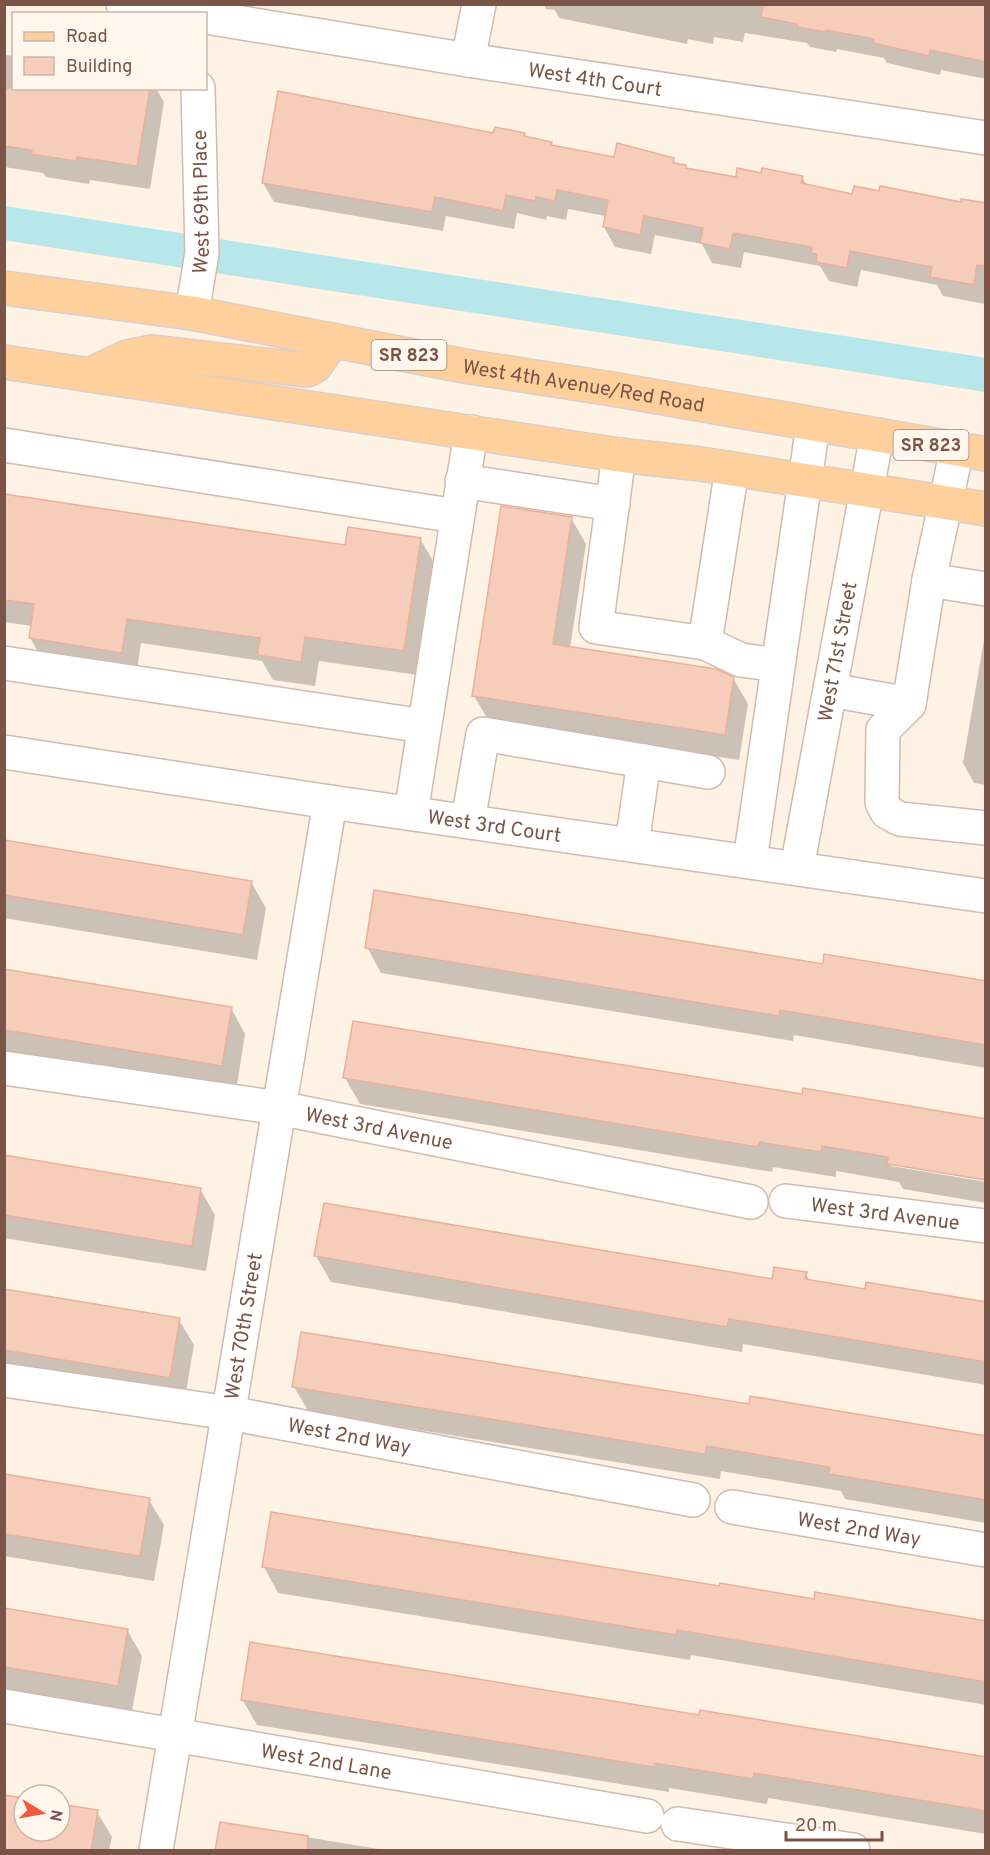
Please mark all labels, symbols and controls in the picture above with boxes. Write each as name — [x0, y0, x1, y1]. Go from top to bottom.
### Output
legend — [12, 12, 207, 90]
text: Road — [66, 26, 108, 49]
text: Building — [66, 56, 132, 79]
street label: West 4th Court — [526, 58, 664, 104]
street label: West 69th Place — [188, 129, 217, 276]
road number: SR 823 — [372, 340, 446, 370]
street label: West 4th Avenue/Red Road — [460, 355, 706, 420]
road number: SR 823 — [894, 430, 968, 460]
street label: West 71st Street — [813, 580, 865, 724]
street label: West 3rd Court — [426, 805, 563, 850]
street label: West 3rd Avenue — [303, 1103, 455, 1157]
street label: West 3rd Avenue — [809, 1193, 961, 1238]
street label: West 70th Street — [220, 1251, 270, 1402]
street label: West 2nd Way — [285, 1413, 413, 1462]
street label: West 2nd Way — [795, 1507, 923, 1554]
street label: West 2nd Lane — [258, 1739, 393, 1787]
north arrow — [12, 1783, 72, 1843]
scale bar — [786, 1804, 882, 1842]
text: N — [44, 1808, 66, 1823]
text: 20 m — [795, 1815, 837, 1838]

